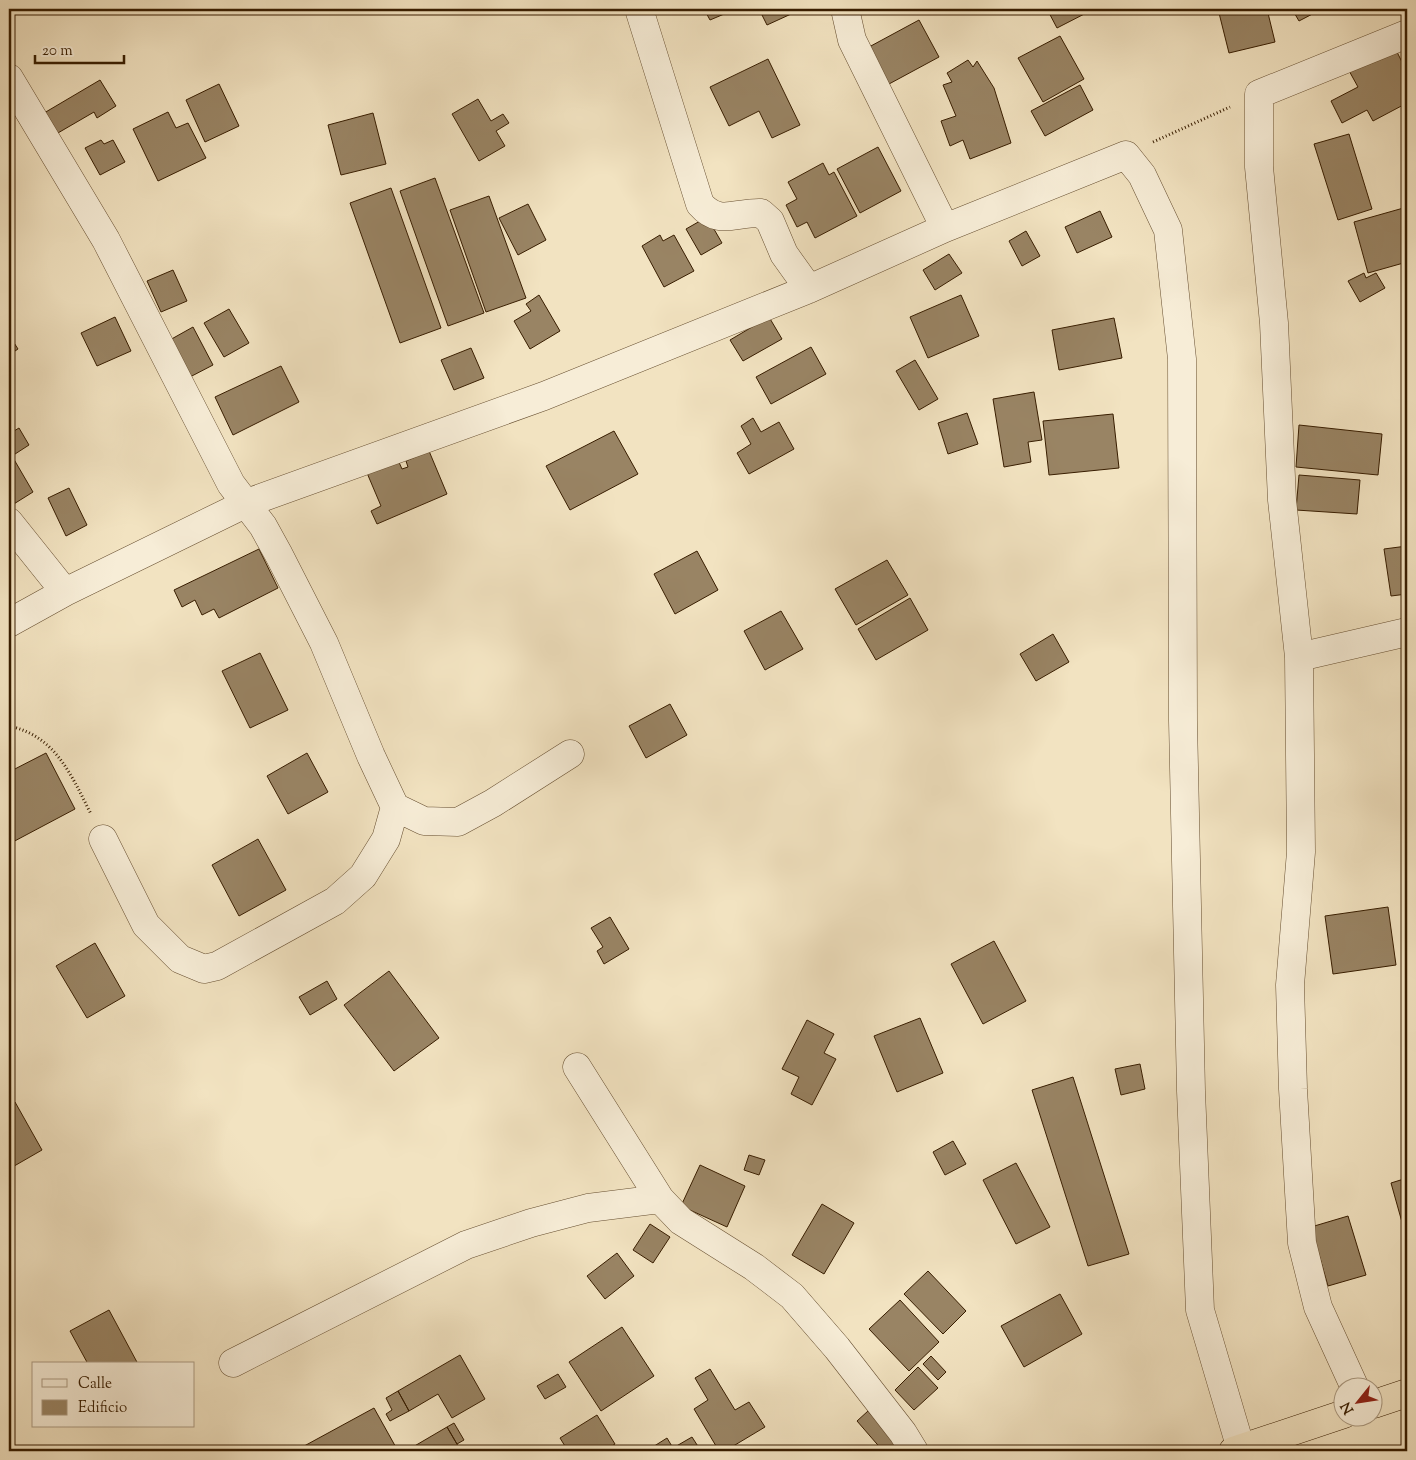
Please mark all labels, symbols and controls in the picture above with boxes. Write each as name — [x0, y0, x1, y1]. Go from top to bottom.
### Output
scale bar — [35, 32, 124, 64]
text: 20 m — [42, 41, 73, 62]
legend — [32, 1362, 195, 1428]
text: Calle — [78, 1374, 112, 1395]
north arrow — [1334, 1378, 1384, 1428]
text: Edificio — [78, 1398, 127, 1419]
text: N — [1337, 1398, 1360, 1417]

